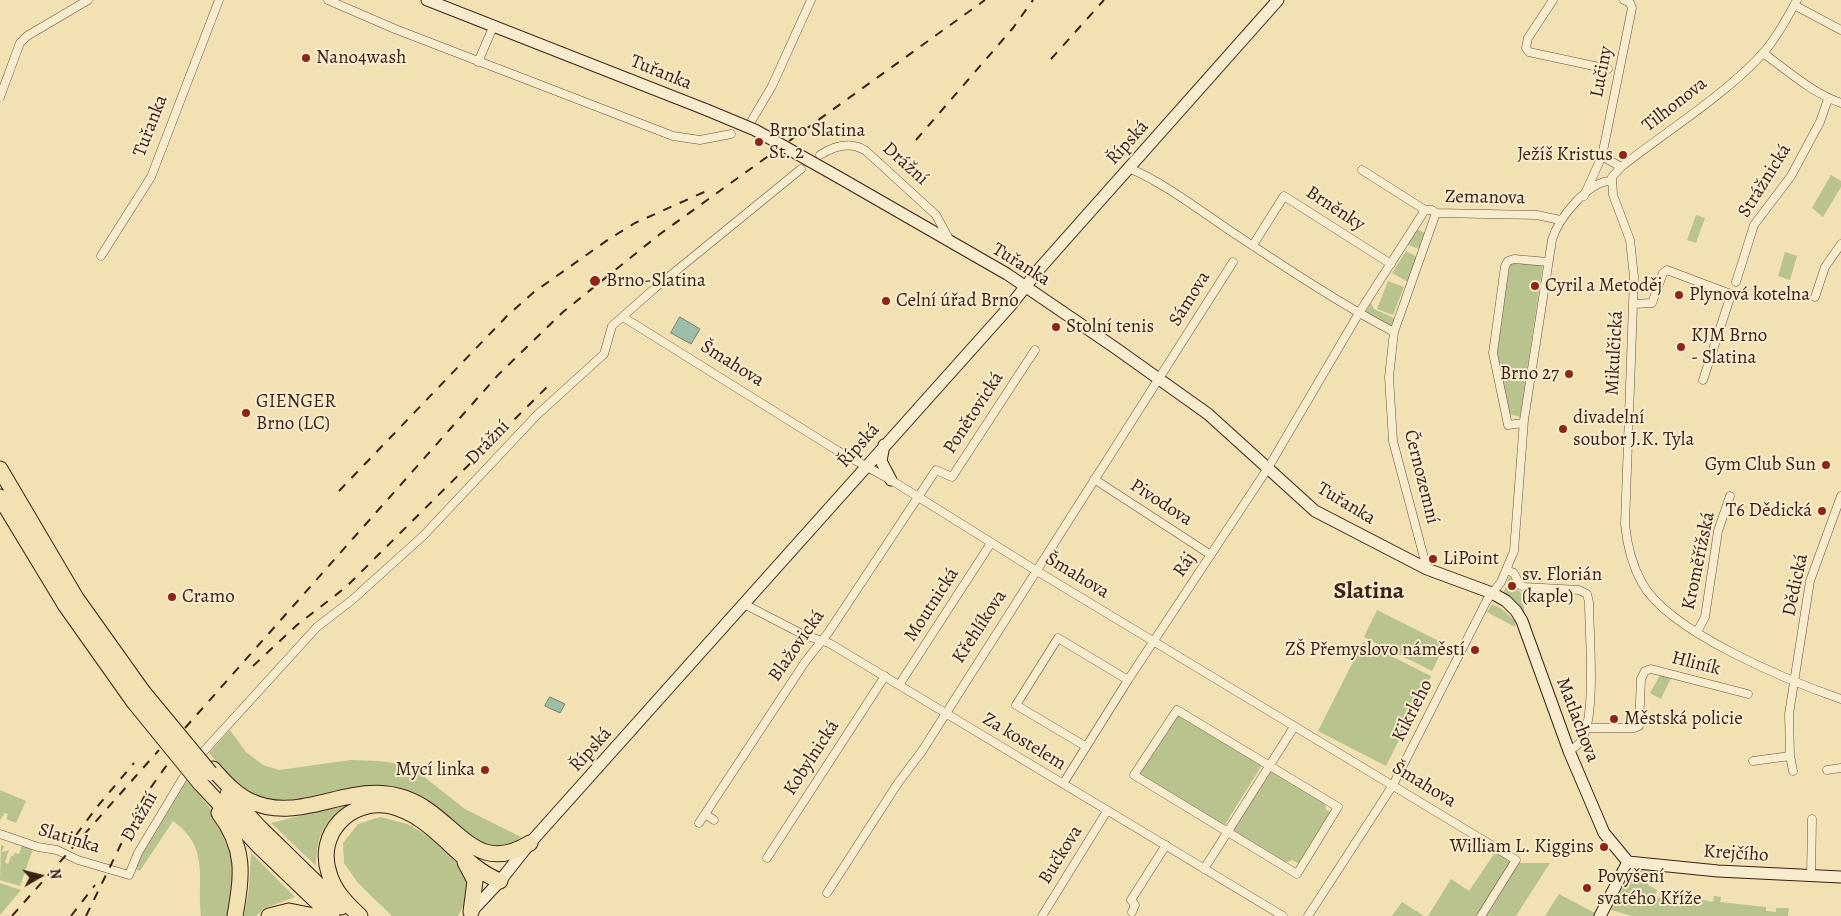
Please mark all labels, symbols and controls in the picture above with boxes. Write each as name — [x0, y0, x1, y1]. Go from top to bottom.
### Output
street label: Lučiny — [1586, 44, 1618, 100]
place label: Nano4wash — [316, 47, 406, 69]
street label: Tuřanka — [627, 50, 695, 96]
marker: Nano4wash — [300, 52, 312, 64]
street label: Tilhonova — [1638, 73, 1712, 137]
street label: Tuřanka — [129, 92, 173, 160]
street label: Řípská — [1102, 116, 1154, 170]
place label: Brno Slatina St. 2 — [769, 120, 865, 164]
marker: Brno Slatina St. 2 — [753, 136, 765, 148]
street label: Drážní — [877, 138, 933, 190]
street label: Strážnická — [1733, 140, 1797, 222]
place label: Ježíš Kristus — [1517, 144, 1613, 166]
marker: Ježíš Kristus — [1617, 149, 1629, 161]
street label: Brněnky — [1301, 182, 1369, 236]
street label: Zemanova — [1445, 186, 1525, 210]
street label: Tuřanka — [988, 238, 1054, 292]
street label: Sámova — [1164, 267, 1216, 331]
place label: Brno-Slatina — [606, 270, 706, 292]
marker: Brno-Slatina — [588, 274, 602, 288]
place label: Cyril a Metoděj — [1545, 275, 1662, 297]
marker: Cyril a Metoděj — [1529, 280, 1541, 292]
place label: Plynová kotelna — [1689, 284, 1810, 306]
marker: Plynová kotelna — [1673, 289, 1685, 301]
place label: Celní úřad Brno — [896, 290, 1019, 312]
marker: Celní úřad Brno — [880, 295, 892, 307]
street label: Mikulčická — [1601, 310, 1629, 396]
place label: Stolní tenis — [1066, 316, 1154, 338]
marker: Stolní tenis — [1050, 321, 1062, 333]
place label: KJM Brno - Slatina — [1691, 325, 1767, 369]
street label: Šmahova — [696, 336, 768, 392]
marker: KJM Brno - Slatina — [1675, 341, 1687, 353]
place label: Brno 27 — [1500, 363, 1559, 385]
street label: Ponětovická — [939, 368, 1009, 458]
marker: Brno 27 — [1563, 368, 1575, 380]
place label: GIENGER Brno (LC) — [256, 391, 336, 435]
marker: GIENGER Brno (LC) — [240, 407, 252, 419]
place label: divadelní soubor J.K. Tyla — [1573, 407, 1694, 451]
street label: Drážní — [461, 416, 515, 470]
street label: Řípská — [833, 419, 885, 473]
marker: divadelní soubor J.K. Tyla — [1557, 423, 1569, 435]
street label: Černozemní — [1398, 428, 1444, 526]
place label: Gym Club Sun — [1705, 454, 1816, 476]
marker: Gym Club Sun — [1820, 459, 1832, 471]
street label: Pivodova — [1126, 474, 1196, 532]
street label: Tuřanka — [1313, 478, 1379, 530]
place label: T6 Dědická — [1726, 500, 1812, 522]
marker: T6 Dědická — [1816, 505, 1828, 517]
street label: Kroměřížská — [1677, 510, 1721, 612]
street label: Šmahova — [1041, 548, 1113, 604]
street label: Ráj — [1169, 548, 1201, 582]
place label: LiPoint — [1443, 548, 1499, 570]
street label: Dědická — [1778, 552, 1814, 618]
marker: LiPoint — [1427, 553, 1439, 565]
street label: Moutnická — [900, 564, 964, 646]
place label: sv. Florián (kaple) — [1522, 564, 1602, 608]
district label: Slatina — [1334, 578, 1404, 606]
marker: sv. Florián (kaple) — [1506, 580, 1518, 592]
place label: Cramo — [182, 586, 235, 608]
street label: Křehlíkova — [948, 586, 1012, 668]
marker: Cramo — [166, 591, 178, 603]
street label: Blažovická — [764, 606, 830, 686]
place label: ZŠ Přemyslovo náměstí — [1285, 639, 1465, 661]
marker: ZŠ Přemyslovo náměstí — [1469, 644, 1481, 656]
street label: Hliník — [1669, 647, 1723, 681]
street label: Matlachova — [1550, 674, 1604, 766]
street label: Kikrleho — [1388, 676, 1438, 746]
street label: Za kostelem — [978, 708, 1070, 776]
place label: Městská policie — [1624, 708, 1743, 730]
marker: Městská policie — [1608, 713, 1620, 725]
street label: Kobylnická — [779, 716, 845, 800]
street label: Řípská — [565, 723, 617, 777]
street label: Šmahova — [1388, 757, 1460, 813]
place label: Mycí linka — [396, 759, 475, 781]
marker: Mycí linka — [479, 764, 491, 776]
street label: Drážní — [117, 788, 163, 846]
street label: Slatinka — [35, 819, 103, 859]
street label: Bučkova — [1034, 821, 1088, 889]
place label: William L. Kiggins — [1450, 836, 1594, 858]
street label: Krejčího — [1703, 840, 1769, 868]
marker: William L. Kiggins — [1598, 841, 1610, 853]
north arrow — [15, 851, 65, 901]
place label: Povýšení svatého Kříže — [1597, 866, 1702, 910]
text: N — [45, 867, 65, 880]
marker: Povýšení svatého Kříže — [1581, 882, 1593, 894]

